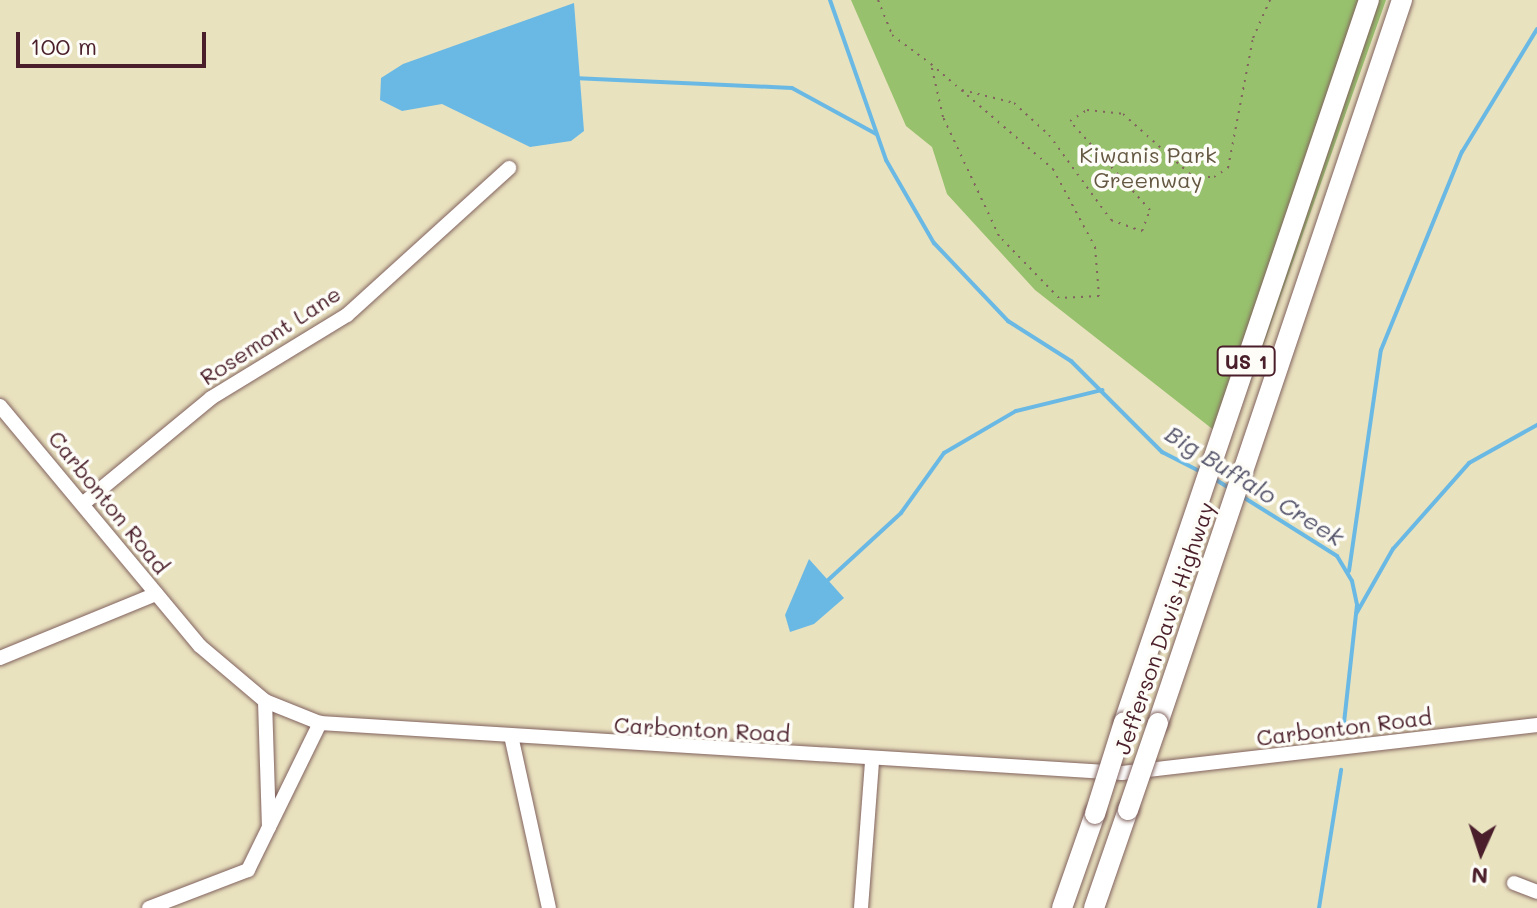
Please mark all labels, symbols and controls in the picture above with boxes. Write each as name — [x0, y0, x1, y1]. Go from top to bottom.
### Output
scale bar — [20, 16, 210, 66]
text: 100 m — [30, 30, 97, 61]
park label: Kiwanis Park Greenway — [1079, 141, 1217, 192]
street label: Rosemont Lane — [195, 280, 345, 390]
road number: US 1 — [1216, 345, 1276, 377]
water label: Big Buffalo Creek — [1160, 418, 1350, 552]
street label: Carbonton Road — [43, 425, 175, 579]
street label: Jefferson Davis Highway — [1108, 498, 1220, 758]
street label: Carbonton Road — [1255, 703, 1433, 751]
street label: Carbonton Road — [613, 711, 791, 747]
north arrow — [1441, 812, 1521, 892]
text: N — [1471, 862, 1489, 891]

